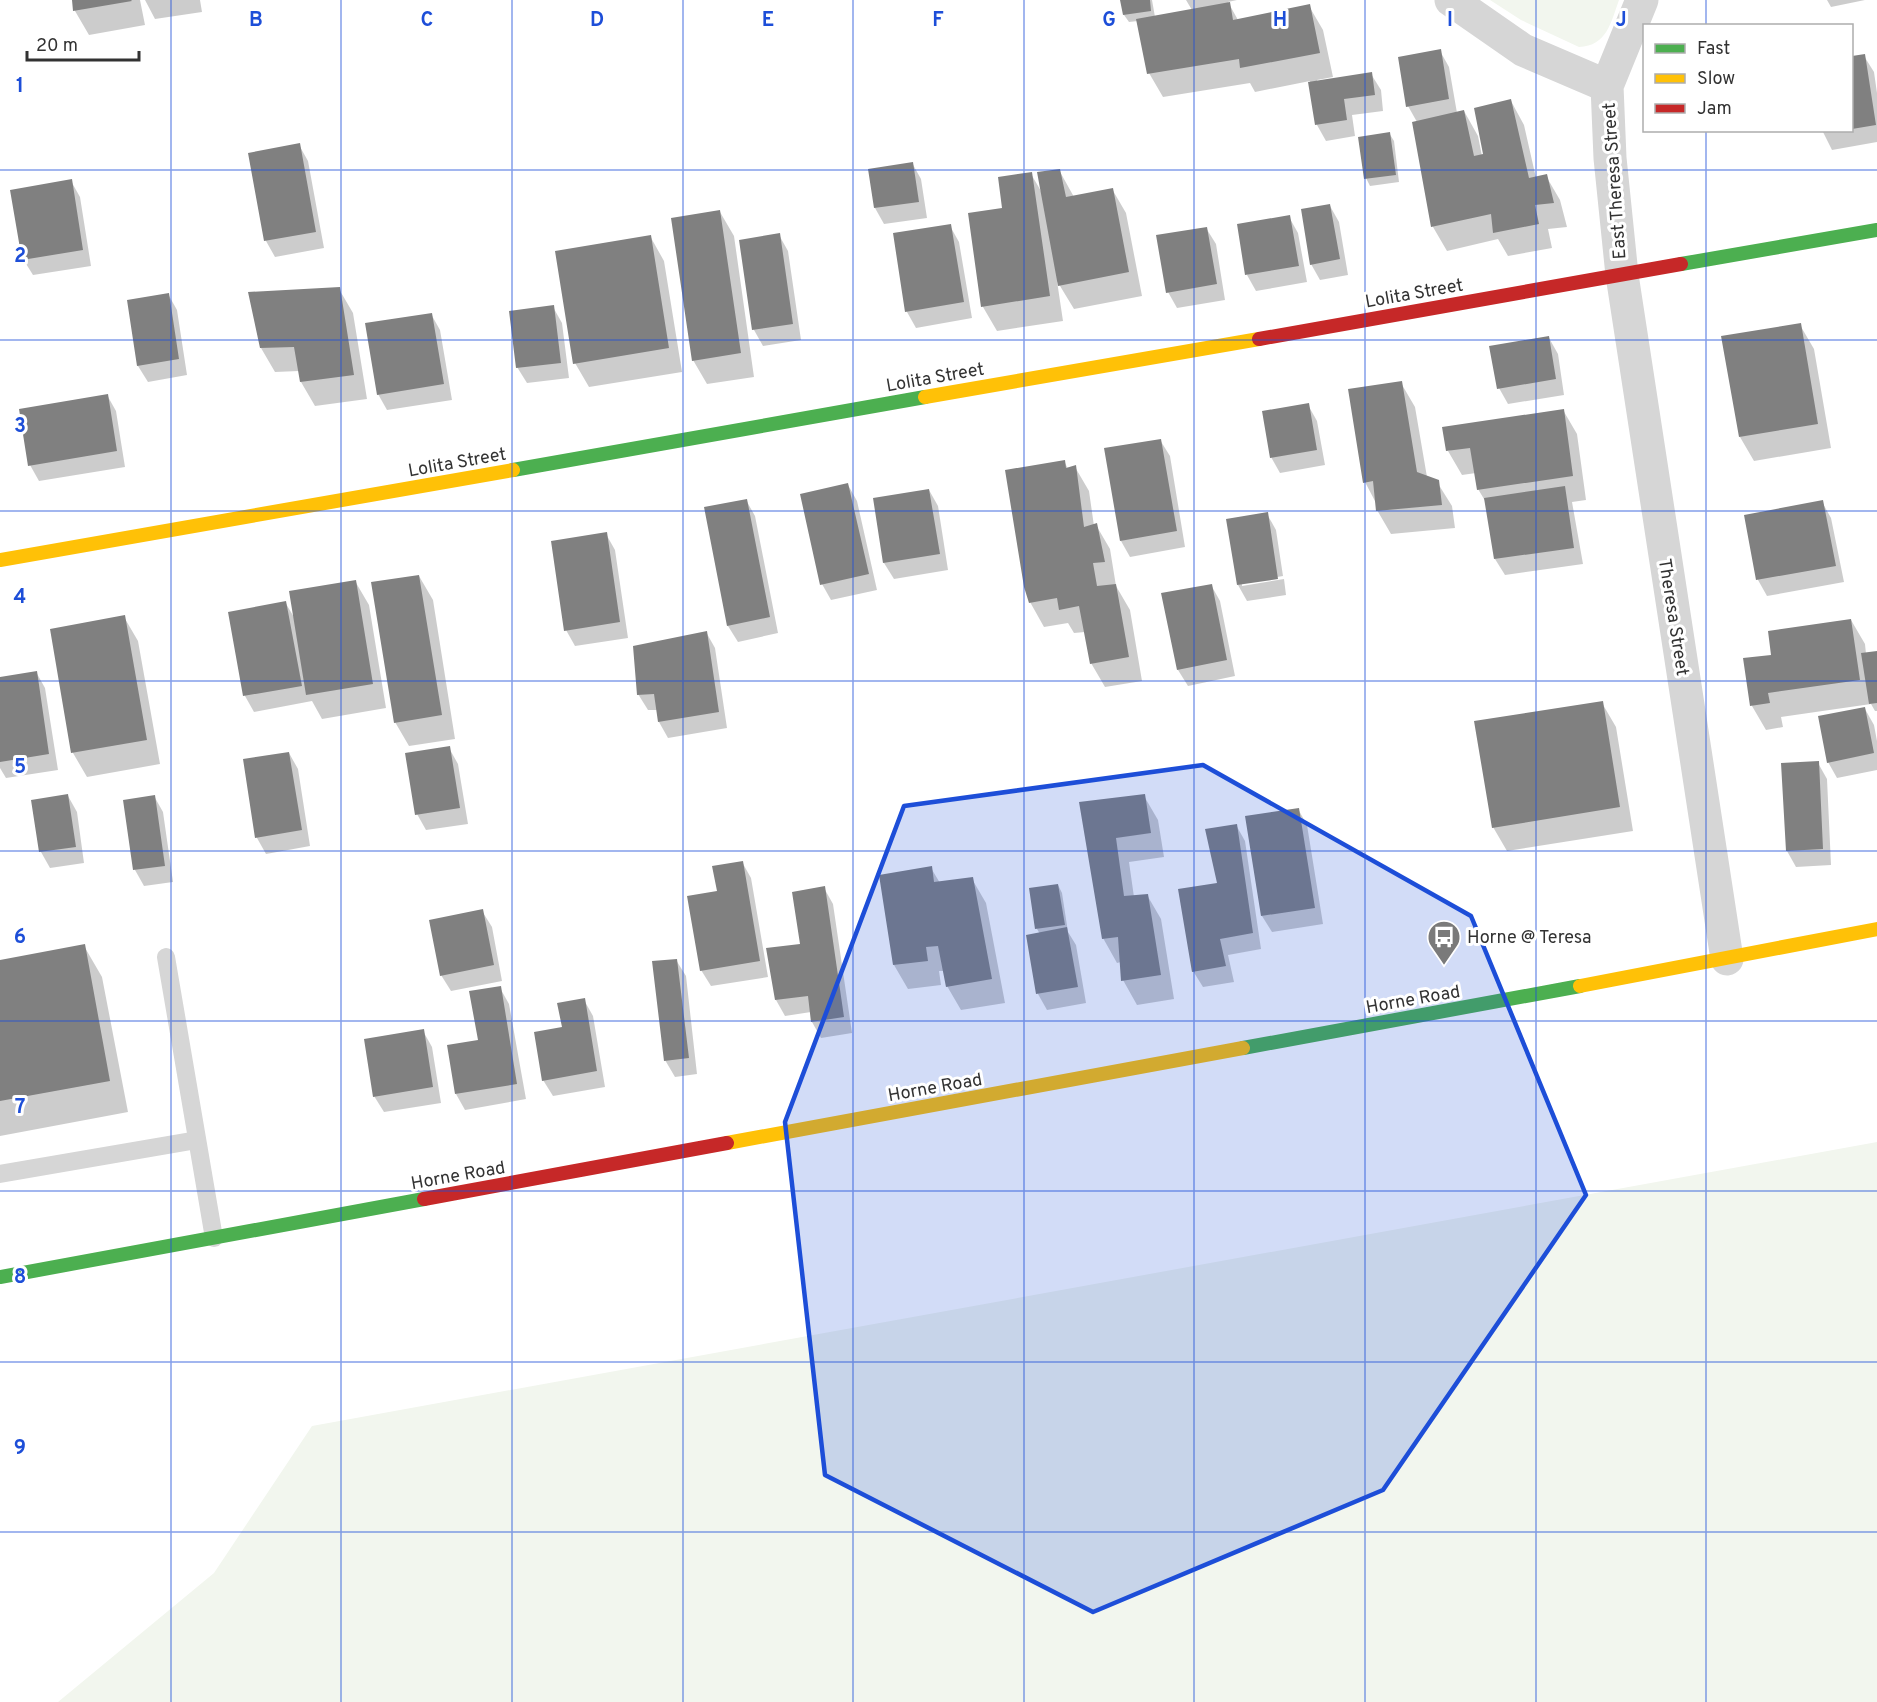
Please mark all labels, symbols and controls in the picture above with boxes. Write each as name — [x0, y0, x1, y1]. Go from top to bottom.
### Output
text: B — [249, 8, 263, 34]
text: C — [421, 8, 433, 34]
text: D — [590, 8, 604, 34]
text: E — [762, 8, 774, 34]
text: F — [932, 8, 944, 34]
text: G — [1102, 8, 1116, 34]
text: H — [1273, 8, 1287, 34]
text: I — [1447, 8, 1453, 34]
text: J — [1615, 8, 1627, 34]
scale bar — [27, 24, 140, 62]
legend — [1643, 24, 1853, 132]
text: 20 m — [36, 35, 78, 58]
text: Fast — [1697, 38, 1730, 61]
text: Slow — [1697, 68, 1735, 91]
text: 1 — [16, 74, 24, 100]
text: Jam — [1697, 98, 1732, 121]
street label: East Theresa Street — [1599, 102, 1632, 260]
text: 2 — [14, 244, 26, 270]
street label: Lolita Street — [1363, 275, 1465, 314]
street label: Lolita Street — [884, 359, 986, 398]
text: 3 — [14, 414, 26, 440]
street label: Lolita Street — [406, 444, 508, 483]
street label: Theresa Street — [1652, 557, 1693, 677]
text: 4 — [14, 585, 26, 611]
text: 5 — [14, 755, 26, 781]
bus stop icon: Horne @ Teresa — [1426, 919, 1462, 966]
text: 6 — [14, 925, 26, 951]
place label: Horne @ Teresa — [1467, 927, 1591, 950]
street label: Horne Road — [1364, 981, 1462, 1020]
street label: Horne Road — [886, 1069, 984, 1108]
text: 7 — [15, 1095, 25, 1121]
street label: Horne Road — [409, 1157, 507, 1196]
text: 8 — [14, 1265, 26, 1291]
text: 9 — [14, 1436, 26, 1462]

